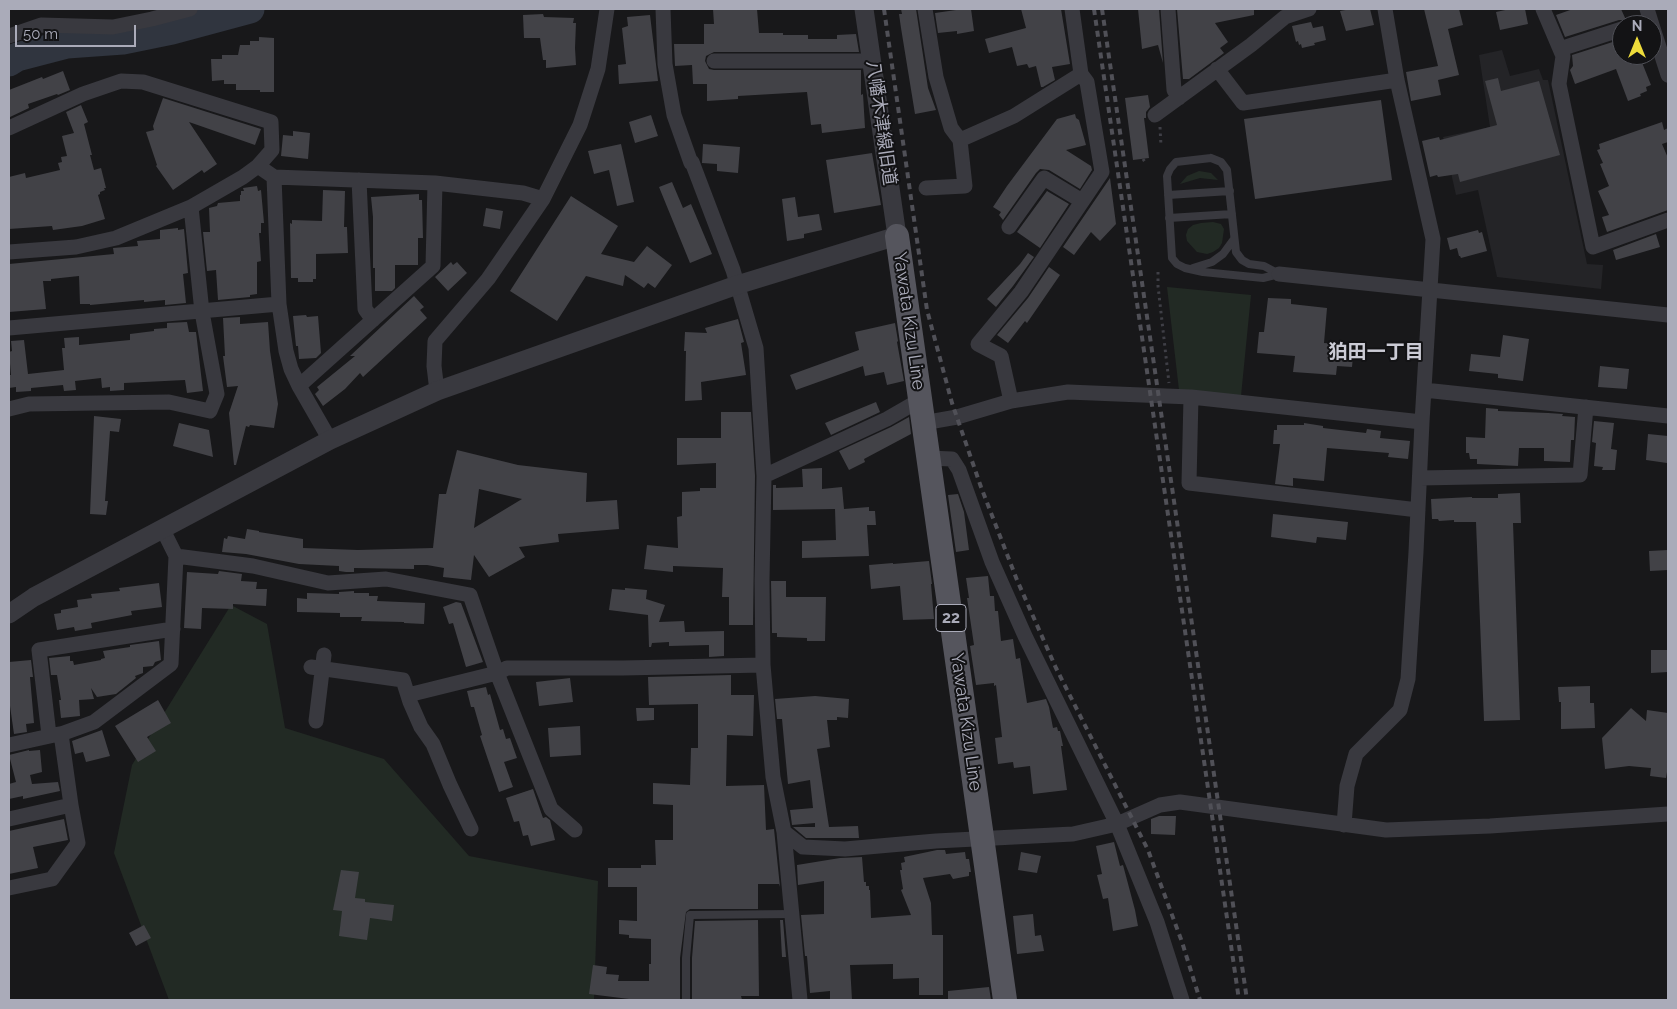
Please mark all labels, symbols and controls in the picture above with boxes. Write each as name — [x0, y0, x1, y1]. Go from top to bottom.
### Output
scale bar — [18, 15, 139, 47]
north arrow — [1612, 15, 1662, 65]
text: N — [1632, 18, 1642, 34]
text: 50 m — [23, 25, 58, 43]
street label: 八幡木津線旧道 — [862, 59, 900, 187]
street label: Yawata Kizu Line — [889, 251, 929, 391]
district label: 狛田一丁目 — [1329, 341, 1423, 363]
road number: 22 — [936, 604, 966, 632]
street label: Yawata Kizu Line — [946, 652, 986, 792]

